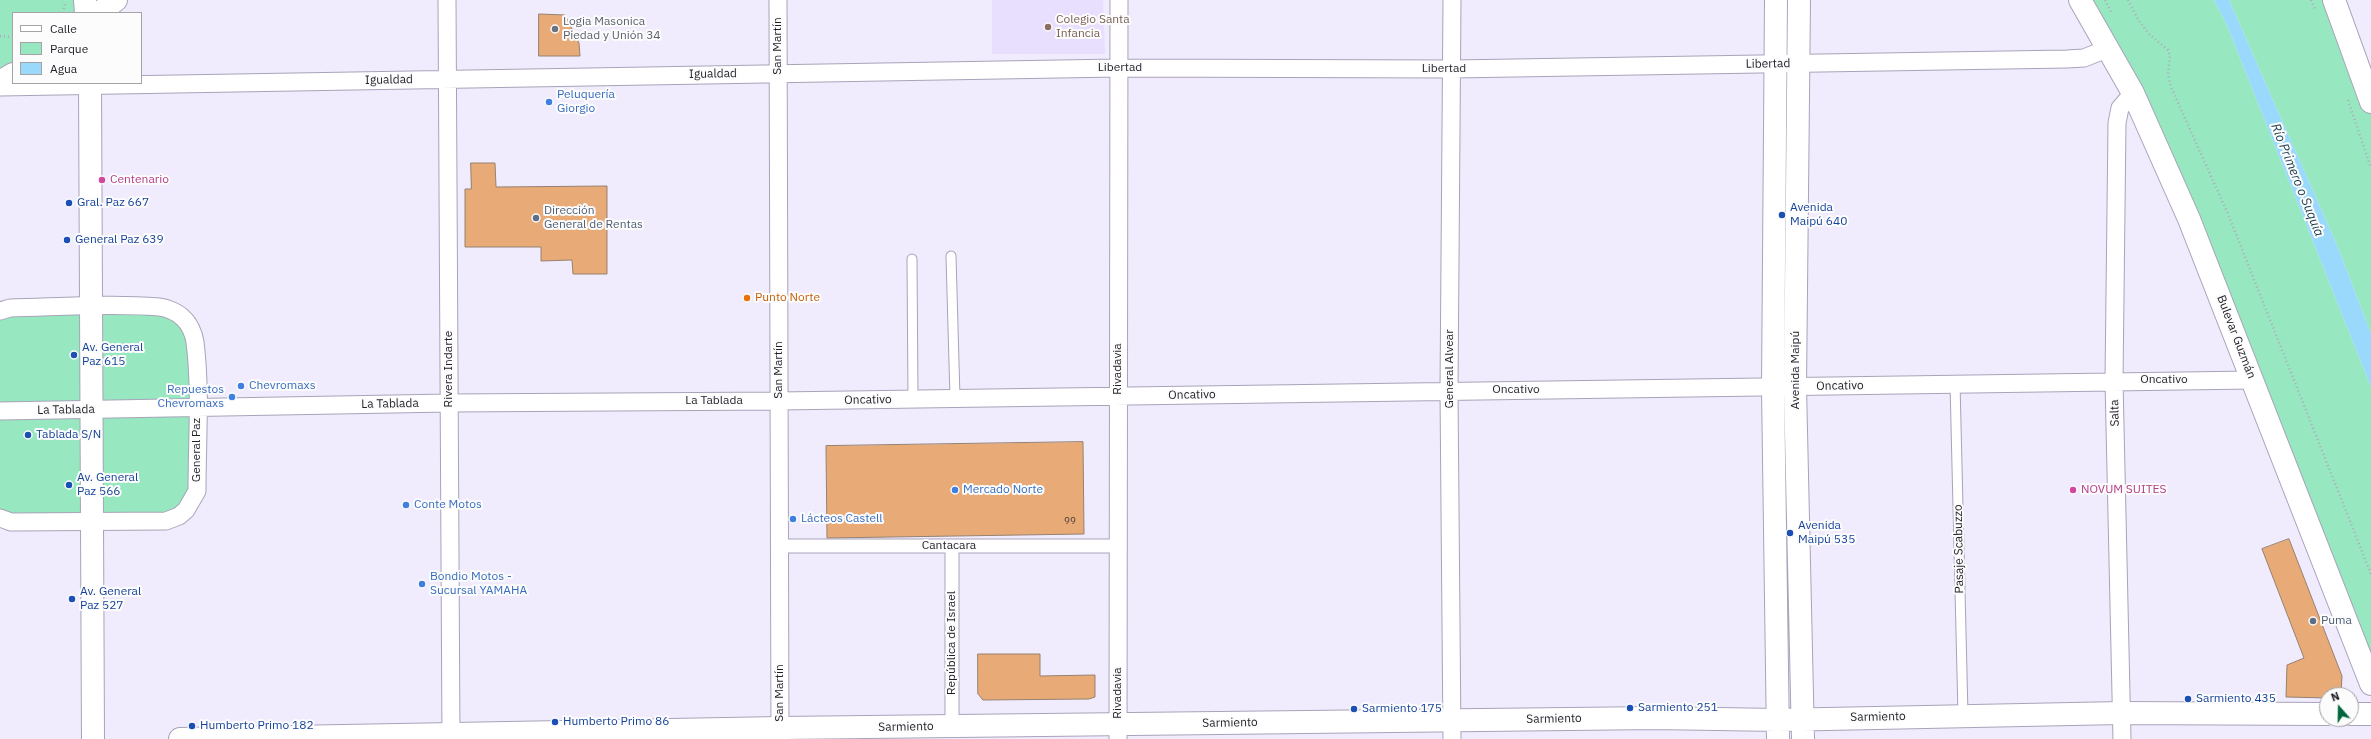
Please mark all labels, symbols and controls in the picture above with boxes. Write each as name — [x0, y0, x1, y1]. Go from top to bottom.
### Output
legend — [12, 12, 142, 84]
place label: Colegio Santa Infancia — [1056, 13, 1130, 41]
place label: Logia Masonica Piedad y Unión 34 — [563, 15, 661, 43]
street label: San Martín — [771, 17, 785, 75]
text: Calle — [50, 21, 77, 36]
marker: Colegio Santa Infancia — [1043, 22, 1053, 32]
marker: Logia Masonica Piedad y Unión 34 — [550, 24, 560, 34]
text: Parque — [50, 41, 88, 56]
street label: Libertad — [1746, 56, 1790, 72]
text: Agua — [50, 61, 77, 76]
street label: Libertad — [1098, 61, 1142, 75]
street label: Libertad — [1422, 62, 1466, 76]
street label: Igualdad — [689, 66, 737, 82]
street label: Igualdad — [365, 72, 413, 88]
place label: Peluquería Giorgio — [557, 88, 615, 116]
marker: Peluquería Giorgio — [544, 97, 554, 107]
water label: Río Primero o Suquía — [2267, 121, 2327, 239]
place label: Centenario — [110, 173, 169, 187]
marker: Centenario — [97, 175, 107, 185]
place label: Gral. Paz 667 — [77, 196, 149, 210]
marker: Gral. Paz 667 — [64, 198, 74, 208]
place label: Avenida Maipú 640 — [1790, 201, 1847, 229]
place label: Dirección General de Rentas — [544, 204, 643, 232]
marker: Avenida Maipú 640 — [1777, 210, 1787, 220]
marker: Dirección General de Rentas — [531, 213, 541, 223]
place label: General Paz 639 — [75, 233, 164, 247]
marker: General Paz 639 — [62, 235, 72, 245]
place label: Punto Norte — [755, 291, 820, 305]
marker: Punto Norte — [742, 293, 752, 303]
street label: Bulevar Guzmán — [2213, 293, 2259, 381]
street label: General Alvear — [1443, 329, 1457, 409]
street label: Rivera Indarte — [442, 331, 456, 407]
street label: Avenida Maipú — [1789, 331, 1803, 409]
place label: Av. General Paz 615 — [82, 341, 143, 369]
street label: San Martín — [772, 341, 786, 399]
street label: Rivadavia — [1111, 343, 1125, 395]
marker: Av. General Paz 615 — [69, 350, 79, 360]
street label: Oncativo — [2140, 373, 2188, 387]
street label: Oncativo — [1816, 378, 1864, 394]
place label: Chevromaxs — [249, 379, 315, 393]
marker: Chevromaxs — [236, 381, 246, 391]
place label: Repuestos Chevromaxs — [158, 383, 224, 411]
street label: Oncativo — [1492, 383, 1540, 397]
street label: Oncativo — [1168, 387, 1216, 403]
marker: Repuestos Chevromaxs — [227, 392, 237, 402]
street label: Oncativo — [844, 392, 892, 408]
street label: La Tablada — [685, 394, 743, 408]
street label: La Tablada — [361, 396, 419, 412]
street label: Salta — [2108, 399, 2122, 427]
street label: La Tablada — [37, 402, 95, 418]
street label: General Paz — [190, 418, 204, 482]
place label: Tablada S/N — [36, 428, 101, 442]
marker: Tablada S/N — [23, 430, 33, 440]
place label: Av. General Paz 566 — [77, 471, 138, 499]
marker: Av. General Paz 566 — [64, 480, 74, 490]
place label: Mercado Norte — [963, 483, 1043, 497]
place label: NOVUM SUITES — [2081, 483, 2167, 497]
marker: Mercado Norte — [950, 485, 960, 495]
marker: NOVUM SUITES — [2068, 485, 2078, 495]
place label: Conte Motos — [414, 498, 482, 512]
marker: Conte Motos — [401, 500, 411, 510]
street label: Pasaje Scabuzzo — [1951, 504, 1967, 594]
place label: Lácteos Castell — [801, 512, 882, 526]
marker: Lácteos Castell — [788, 514, 798, 524]
house number: 99 — [1064, 515, 1076, 527]
place label: Avenida Maipú 535 — [1798, 519, 1855, 547]
marker: Avenida Maipú 535 — [1785, 528, 1795, 538]
street label: Cantacara — [922, 539, 976, 553]
place label: Bondio Motos - Sucursal YAMAHA — [430, 570, 527, 598]
marker: Bondio Motos - Sucursal YAMAHA — [417, 579, 427, 589]
place label: Av. General Paz 527 — [80, 585, 141, 613]
street label: República de Israel — [945, 591, 959, 695]
marker: Av. General Paz 527 — [67, 594, 77, 604]
place label: Puma — [2321, 614, 2352, 628]
marker: Puma — [2308, 616, 2318, 626]
street label: San Martín — [773, 664, 787, 722]
street label: Rivadavia — [1111, 667, 1125, 719]
north arrow — [2319, 687, 2359, 727]
text: N — [2329, 689, 2341, 705]
place label: Sarmiento 435 — [2196, 692, 2276, 706]
marker: Sarmiento 435 — [2183, 694, 2193, 704]
place label: Sarmiento 251 — [1638, 701, 1718, 715]
place label: Sarmiento 175 — [1362, 702, 1442, 716]
marker: Sarmiento 251 — [1625, 703, 1635, 713]
marker: Sarmiento 175 — [1349, 704, 1359, 714]
street label: Sarmiento — [1850, 709, 1906, 725]
street label: Sarmiento — [1526, 711, 1582, 727]
place label: Humberto Primo 86 — [563, 715, 669, 729]
street label: Sarmiento — [1202, 715, 1258, 731]
marker: Humberto Primo 86 — [550, 717, 560, 727]
place label: Humberto Primo 182 — [200, 719, 314, 733]
street label: Sarmiento — [878, 719, 934, 735]
marker: Humberto Primo 182 — [187, 721, 197, 731]

